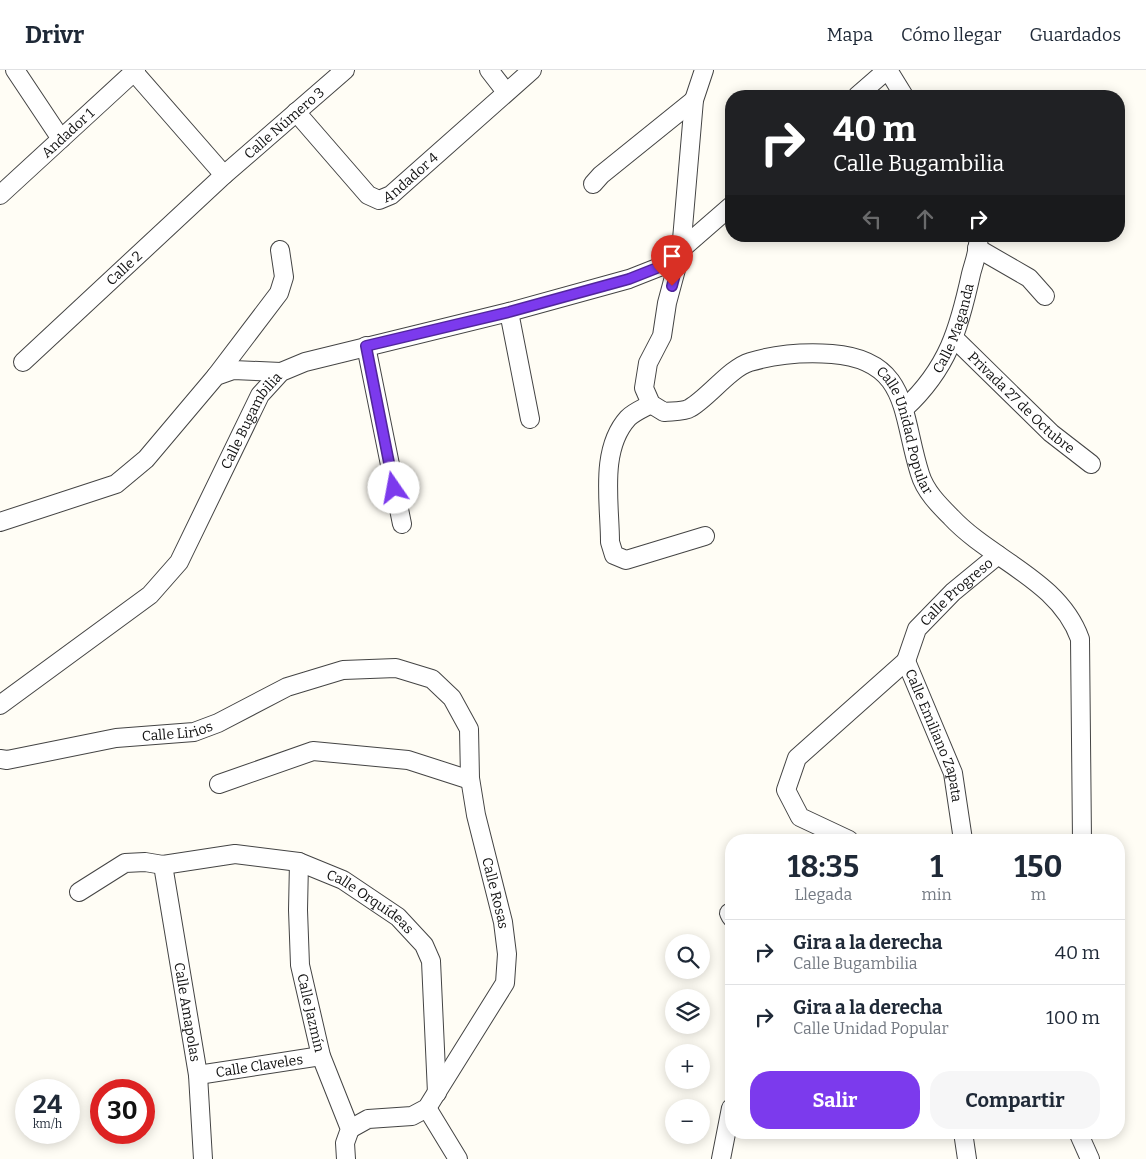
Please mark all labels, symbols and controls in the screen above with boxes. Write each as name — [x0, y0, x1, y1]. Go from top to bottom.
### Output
text: Drivr — [25, 21, 84, 49]
text: Mapa — [827, 24, 873, 46]
text: Cómo llegar — [901, 24, 1002, 46]
text: Guardados — [1030, 24, 1121, 46]
street label: Calle Número 3 — [240, 84, 328, 162]
street label: Andador 1 — [38, 104, 98, 161]
text: 40 m — [833, 108, 916, 150]
icon: right — [750, 110, 815, 175]
street label: Andador 4 — [380, 149, 442, 206]
text: Calle Bugambilia — [833, 150, 1004, 177]
icon: left — [858, 205, 886, 233]
icon: ahead — [911, 205, 939, 233]
icon: right — [964, 205, 992, 233]
pin — [651, 235, 693, 286]
icon: arrive — [658, 242, 686, 270]
street label: Calle 2 — [103, 247, 145, 289]
street label: Calle Maganda — [929, 281, 977, 376]
street label: Privada 27 de Octubre — [965, 348, 1078, 457]
street label: Calle Unidad Popular — [873, 362, 937, 498]
street label: Calle Bugambilia — [217, 368, 285, 472]
position arrow — [367, 461, 419, 513]
street label: Calle Progreso — [916, 554, 996, 629]
street label: Calle Emiliano Zapata — [902, 666, 966, 804]
street label: Calle Lirios — [141, 717, 215, 744]
text: 18:35 — [787, 849, 859, 885]
text: 1 — [930, 849, 943, 885]
text: 150 — [1014, 849, 1063, 885]
street label: Calle Rosas — [478, 855, 512, 930]
street label: Calle Orquídeas — [324, 866, 417, 937]
text: Llegada — [794, 885, 852, 904]
text: min — [922, 885, 952, 904]
text: m — [1031, 885, 1046, 904]
text: Gira a la derecha — [793, 931, 942, 954]
map controls — [665, 934, 710, 1144]
button: search — [665, 934, 710, 979]
icon: right — [750, 938, 778, 966]
text: 40 m — [1055, 941, 1100, 964]
text: Calle Bugambilia — [793, 954, 918, 973]
street label: Calle Amapolas — [171, 961, 204, 1063]
street label: Calle Jazmín — [294, 972, 328, 1054]
button: layers — [665, 989, 710, 1034]
text: Gira a la derecha — [793, 996, 942, 1019]
icon: right — [750, 1003, 778, 1031]
text: 100 m — [1046, 1006, 1100, 1029]
text: Calle Unidad Popular — [793, 1019, 949, 1038]
button: + — [665, 1044, 710, 1089]
street label: Calle Claveles — [214, 1050, 304, 1081]
button: Salir — [750, 1071, 920, 1129]
button: Compartir — [930, 1071, 1100, 1129]
speed limit sign: 30 — [90, 1079, 155, 1144]
text: 24 — [33, 1090, 62, 1120]
button: − — [665, 1099, 710, 1144]
text: km/h — [33, 1117, 62, 1131]

